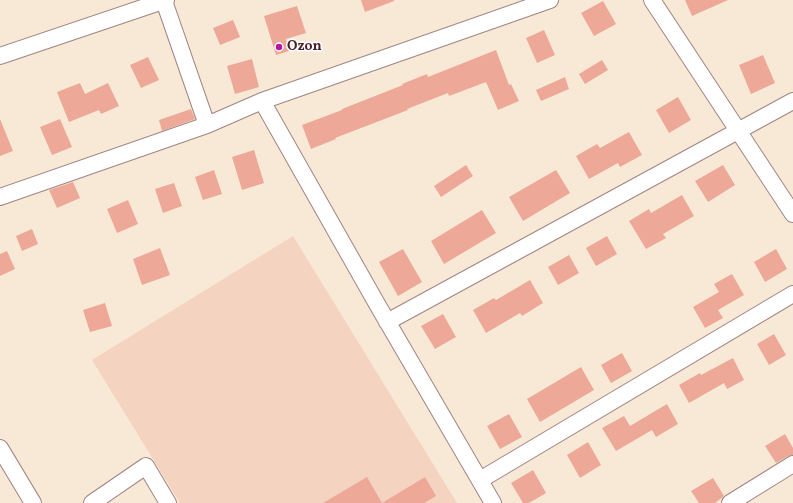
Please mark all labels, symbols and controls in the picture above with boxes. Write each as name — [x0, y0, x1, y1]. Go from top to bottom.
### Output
place label: Ozon — [287, 39, 322, 55]
marker: Ozon — [274, 42, 284, 52]

